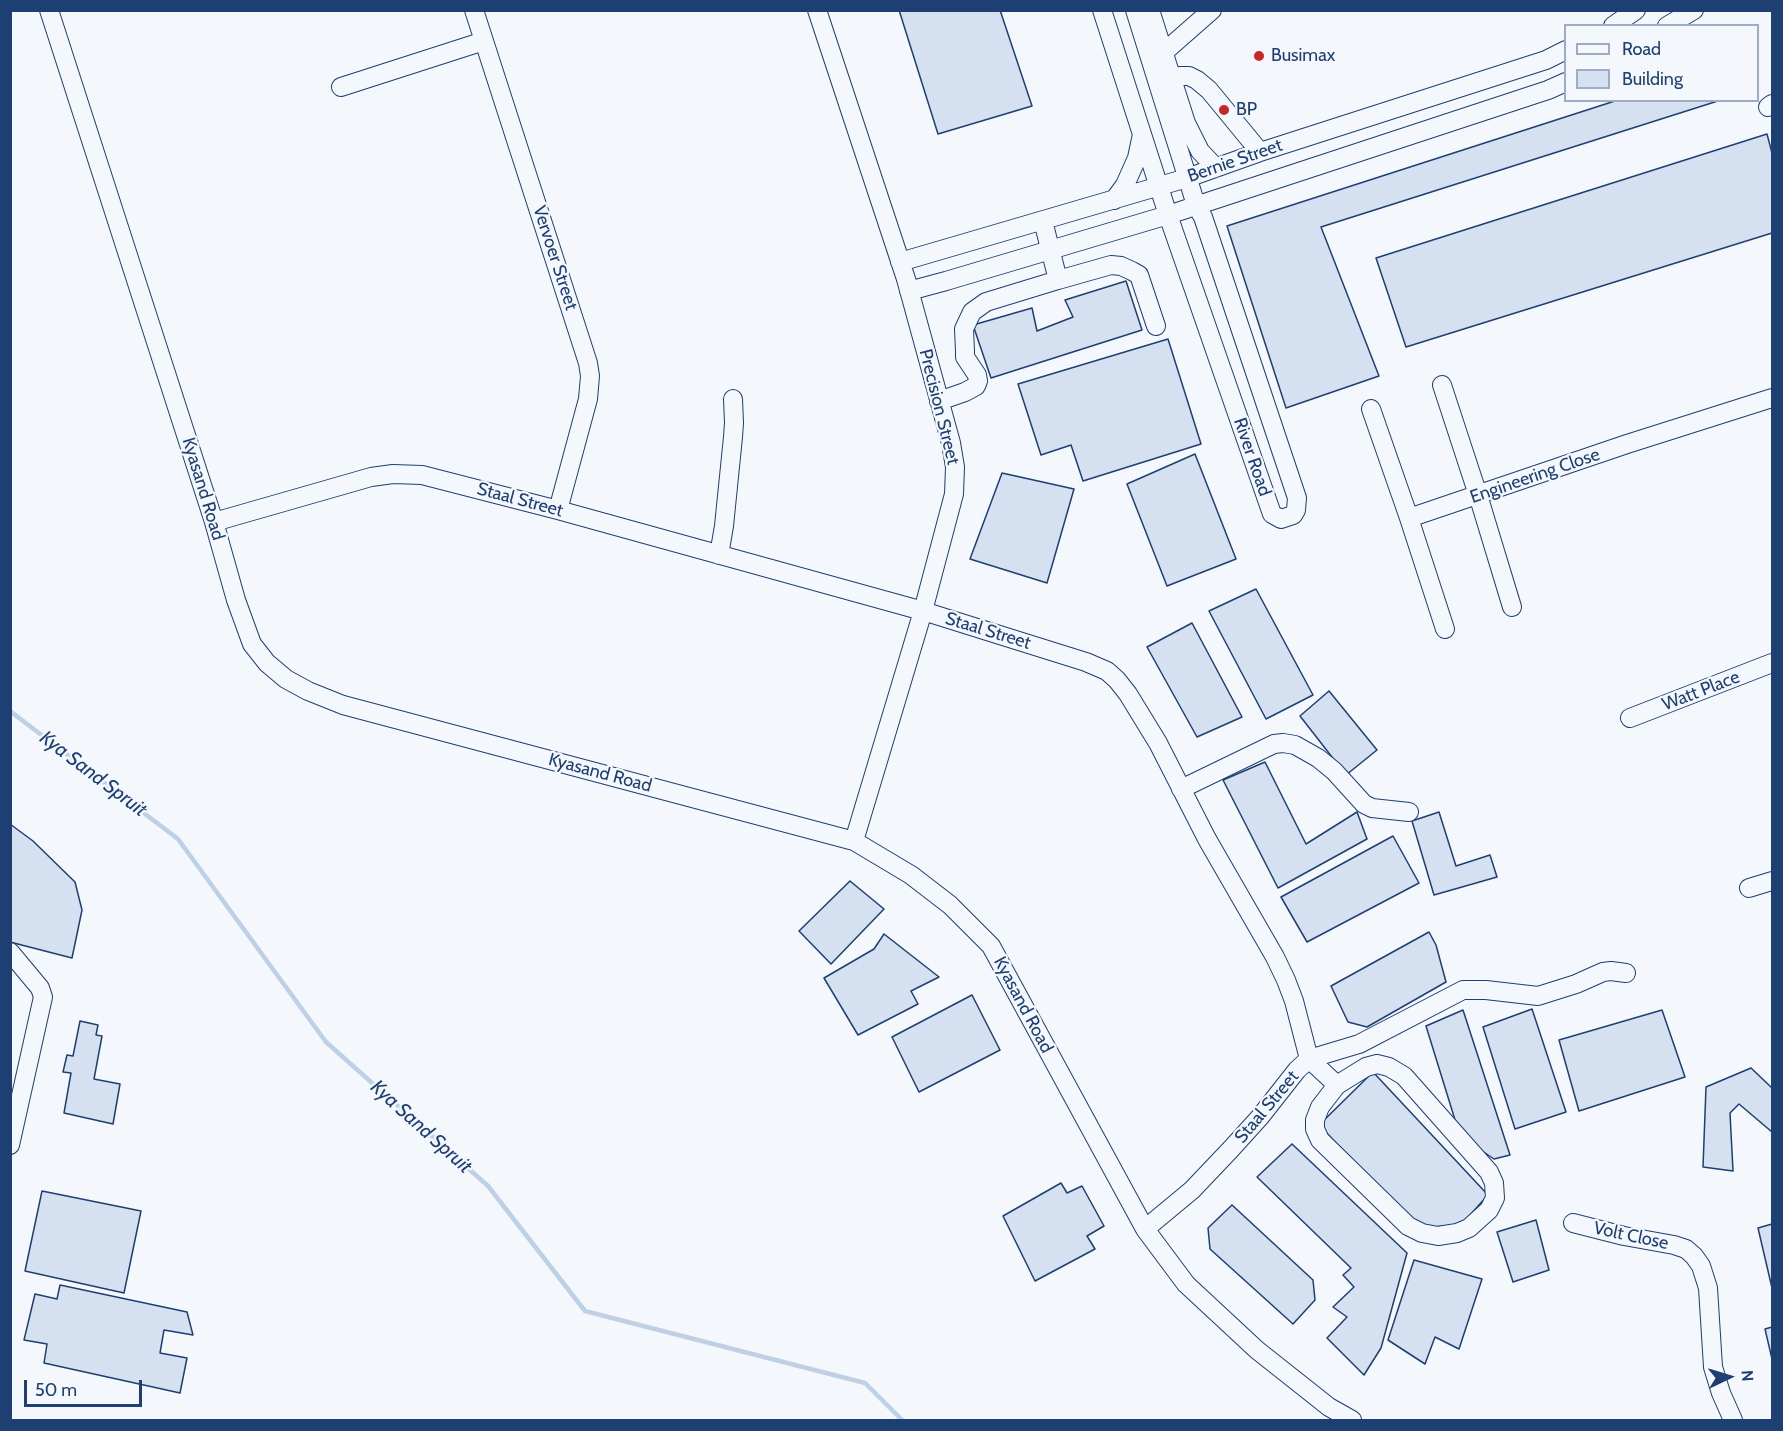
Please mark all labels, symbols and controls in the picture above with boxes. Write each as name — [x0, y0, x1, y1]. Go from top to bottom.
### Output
legend — [1564, 24, 1759, 102]
text: Road — [1622, 38, 1661, 60]
place label: Busimax — [1271, 45, 1335, 67]
marker: Busimax — [1252, 49, 1266, 63]
text: Building — [1622, 68, 1683, 90]
place label: BP — [1236, 99, 1257, 121]
marker: BP — [1217, 103, 1231, 117]
street label: Bernie Street — [1185, 135, 1285, 187]
street label: Vervoer Street — [528, 203, 582, 313]
street label: Precision Street — [914, 347, 964, 467]
street label: River Road — [1229, 415, 1275, 499]
street label: Kyasand Road — [177, 435, 229, 543]
street label: Engineering Close — [1467, 444, 1603, 508]
street label: Staal Street — [475, 478, 565, 522]
street label: Staal Street — [943, 608, 1033, 654]
street label: Watt Place — [1659, 666, 1743, 716]
water label: Kya Sand Spruit — [35, 726, 151, 822]
street label: Kyasand Road — [546, 749, 654, 797]
street label: Kyasand Road — [989, 953, 1057, 1057]
street label: Staal Street — [1230, 1066, 1304, 1148]
water label: Kya Sand Spruit — [365, 1075, 477, 1179]
street label: Volt Close — [1592, 1218, 1670, 1254]
north arrow — [1699, 1347, 1759, 1407]
scale bar — [27, 1368, 146, 1406]
text: N — [1738, 1369, 1757, 1382]
text: 50 m — [35, 1379, 77, 1401]

